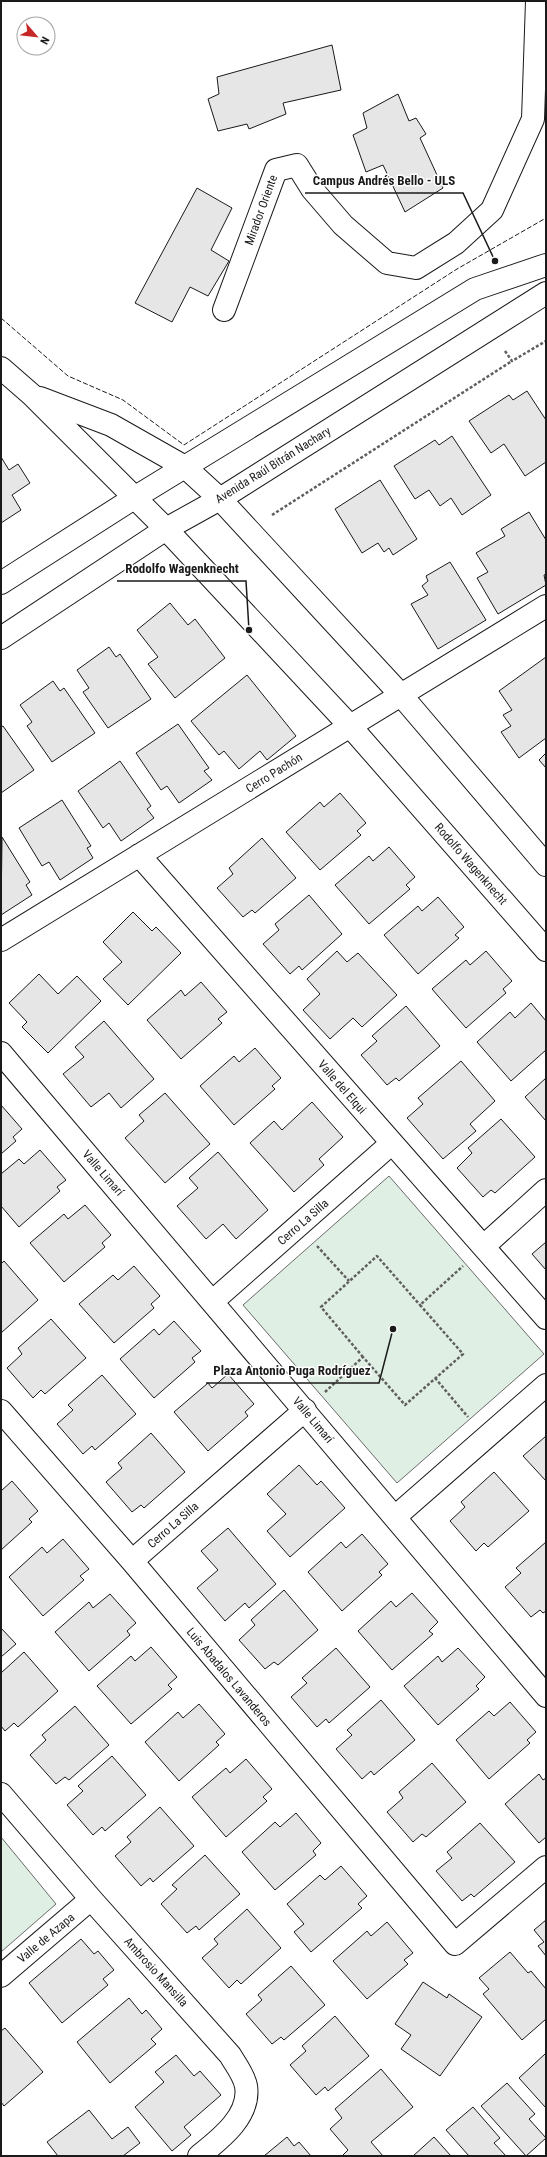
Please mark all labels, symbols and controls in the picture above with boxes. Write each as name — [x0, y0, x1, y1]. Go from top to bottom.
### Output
north arrow — [16, 16, 56, 56]
text: N — [37, 34, 52, 47]
callout: Campus Andrés Bello - ULS — [305, 168, 463, 193]
street label: Mirador Oriente — [242, 173, 280, 247]
text: Campus Andrés Bello - ULS — [313, 173, 455, 188]
street label: Avenida Raúl Bitrán Nachary — [213, 424, 333, 506]
callout: Rodolfo Wagenknecht — [117, 556, 246, 581]
text: Rodolfo Wagenknecht — [125, 561, 239, 576]
street label: Cerro Pachón — [243, 750, 305, 796]
street label: Rodolfo Wagenknecht — [432, 820, 511, 908]
street label: Valle del Elqui — [315, 1057, 369, 1117]
street label: Valle Limarí — [79, 1147, 127, 1200]
street label: Cerro La Silla — [275, 1196, 331, 1248]
callout: Plaza Antonio Puga Rodríguez — [206, 1358, 379, 1383]
text: Plaza Antonio Puga Rodríguez — [213, 1363, 371, 1378]
street label: Valle Limarí — [290, 1394, 337, 1447]
street label: Cerro La Silla — [145, 1499, 201, 1551]
street label: Luis Abadalos Lavanderos — [184, 1625, 274, 1729]
street label: Valle de Azapa — [15, 1910, 78, 1966]
street label: Ambrosio Mansilla — [121, 1934, 191, 2010]

